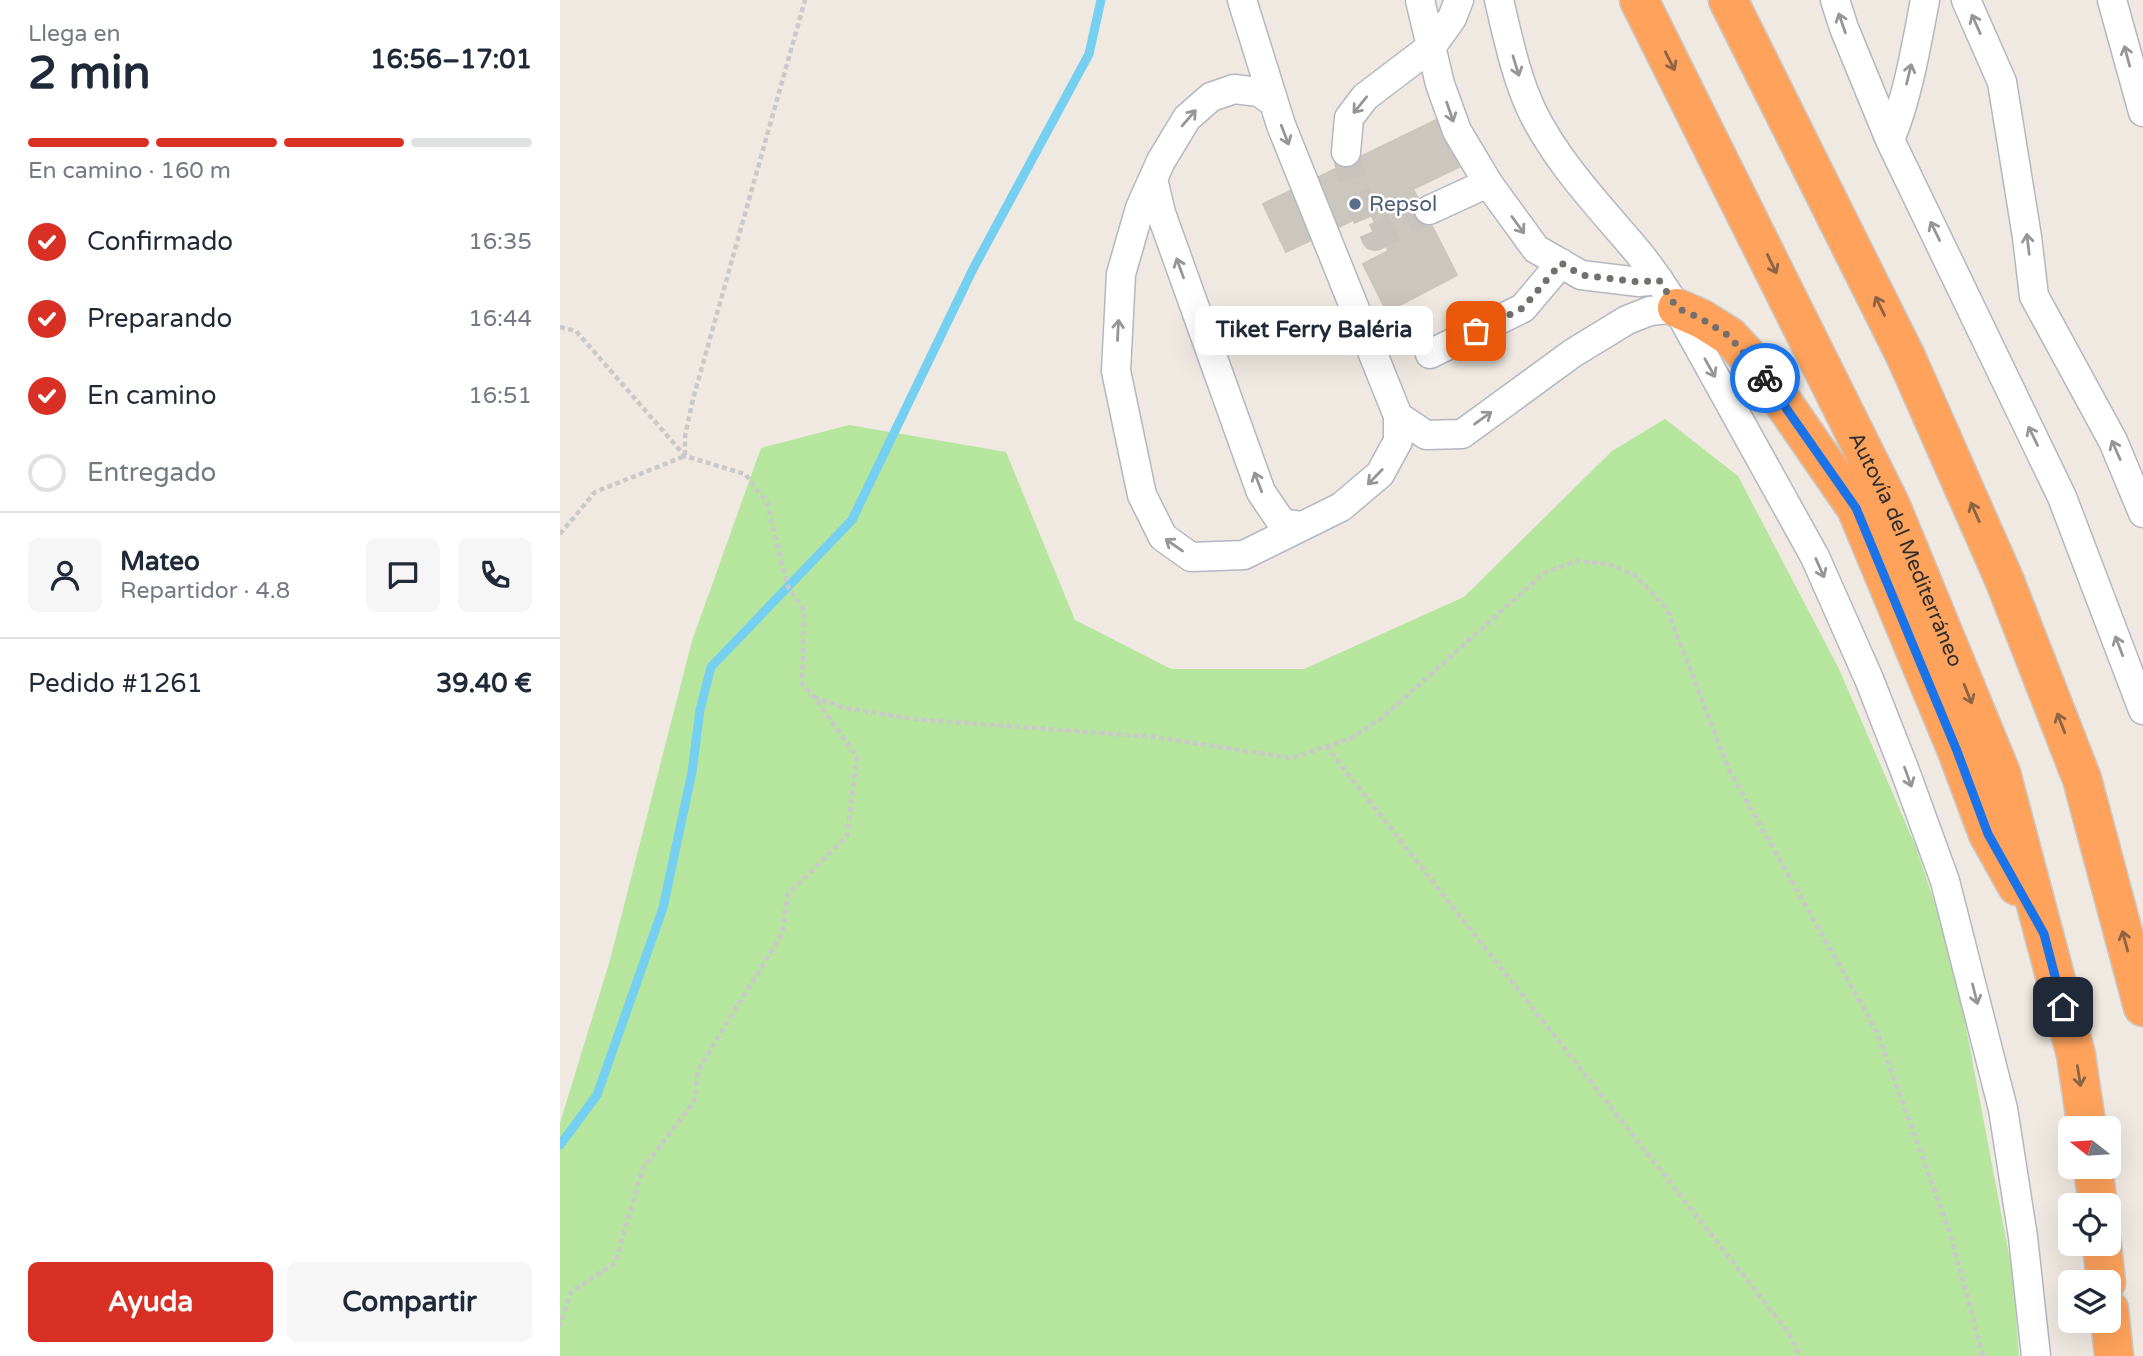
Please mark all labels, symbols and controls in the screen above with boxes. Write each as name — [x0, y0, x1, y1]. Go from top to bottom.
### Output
one-way arrow — [1835, 12, 1848, 34]
one-way arrow — [1969, 13, 1982, 35]
text: Llega en — [28, 20, 120, 48]
text: 16:56–17:01 — [370, 44, 532, 75]
one-way arrow — [2120, 45, 2133, 67]
text: 2 min — [28, 46, 151, 101]
one-way arrow — [1663, 50, 1677, 71]
one-way arrow — [1511, 55, 1524, 77]
one-way arrow — [1903, 63, 1916, 86]
one-way arrow — [1352, 95, 1368, 113]
one-way arrow — [1445, 100, 1457, 122]
one-way arrow — [1181, 110, 1197, 128]
one-way arrow — [1279, 124, 1292, 145]
text: En camino · 160 m — [28, 157, 231, 185]
place label: Repsol — [1369, 192, 1437, 217]
marker: Repsol — [1347, 196, 1363, 212]
one-way arrow — [1511, 215, 1525, 234]
one-way arrow — [1927, 221, 1941, 242]
icon: check — [28, 223, 66, 261]
text: Confirmado — [87, 226, 233, 257]
text: 16:35 — [468, 228, 532, 256]
one-way arrow — [2021, 233, 2034, 255]
one-way arrow — [1765, 253, 1779, 274]
one-way arrow — [1173, 257, 1185, 279]
one-way arrow — [1873, 296, 1886, 317]
icon: check — [28, 300, 66, 338]
pin — [1446, 301, 1506, 361]
text: Preparando — [87, 303, 232, 334]
text: 16:44 — [468, 305, 532, 333]
callout: Tiket Ferry Baléria — [1196, 306, 1434, 356]
icon: bag — [1457, 312, 1495, 350]
text: Tiket Ferry Baléria — [1216, 316, 1412, 344]
one-way arrow — [1112, 319, 1125, 342]
courier — [1730, 343, 1800, 413]
one-way arrow — [1704, 357, 1717, 378]
icon: bike — [1746, 359, 1784, 397]
icon: check — [28, 377, 66, 415]
text: En camino — [87, 380, 216, 411]
text: 16:51 — [468, 382, 532, 410]
one-way arrow — [1473, 411, 1492, 426]
one-way arrow — [2026, 426, 2039, 447]
street label: Autovía del Mediterráneo — [1843, 428, 1968, 671]
one-way arrow — [2109, 440, 2122, 461]
text: Entregado — [87, 457, 216, 488]
one-way arrow — [1366, 469, 1383, 486]
one-way arrow — [1250, 471, 1263, 493]
one-way arrow — [1968, 502, 1981, 524]
button: person — [28, 538, 102, 612]
button: chat — [366, 538, 440, 612]
button: phone — [458, 538, 532, 612]
one-way arrow — [1165, 538, 1184, 552]
text: Mateo — [120, 546, 200, 577]
one-way arrow — [1814, 556, 1827, 578]
text: Repartidor · 4.8 — [120, 577, 290, 605]
one-way arrow — [2111, 636, 2124, 658]
text: Pedido #1261 — [28, 668, 203, 699]
text: 39.40 € — [436, 668, 532, 699]
one-way arrow — [1963, 682, 1976, 704]
one-way arrow — [2053, 713, 2066, 734]
one-way arrow — [1902, 766, 1915, 788]
one-way arrow — [2118, 930, 2131, 952]
pin — [2033, 977, 2093, 1037]
one-way arrow — [1969, 982, 1982, 1005]
icon: home — [2044, 988, 2082, 1026]
one-way arrow — [2073, 1064, 2086, 1087]
north arrow — [2058, 1116, 2121, 1180]
map controls — [2058, 1116, 2121, 1333]
button: locate — [2058, 1193, 2121, 1256]
button: Ayuda — [28, 1262, 273, 1342]
button: Compartir — [287, 1262, 532, 1342]
button: layers — [2058, 1270, 2121, 1333]

